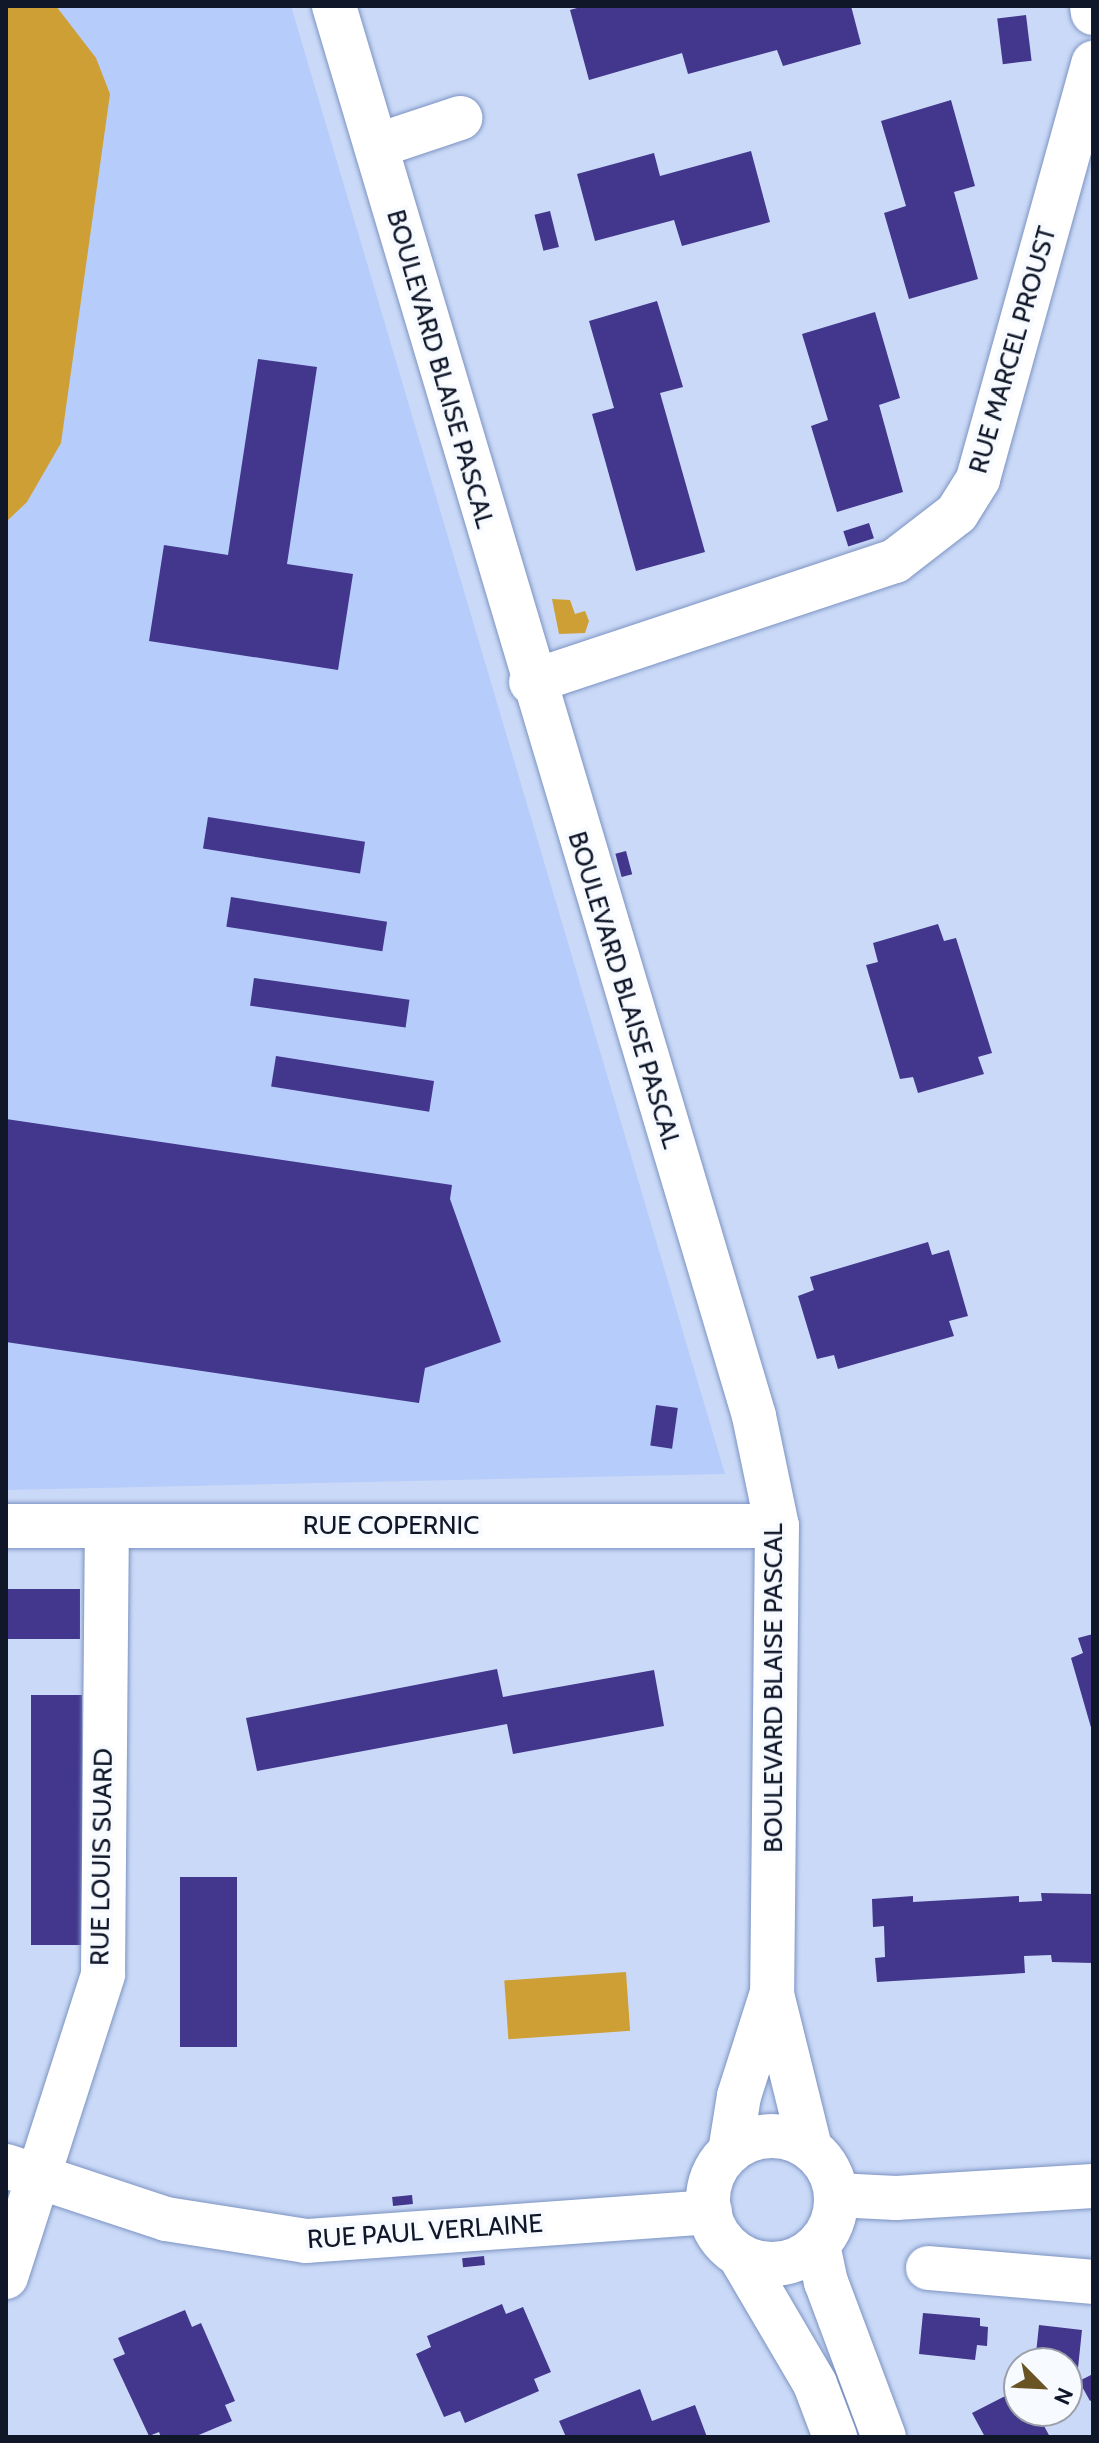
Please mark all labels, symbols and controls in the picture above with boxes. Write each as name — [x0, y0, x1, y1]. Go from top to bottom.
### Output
street label: BOULEVARD BLAISE PASCAL — [380, 206, 500, 532]
street label: RUE MARCEL PROUST — [963, 223, 1063, 477]
street label: BOULEVARD BLAISE PASCAL — [561, 828, 687, 1152]
street label: RUE COPERNIC — [303, 1510, 479, 1542]
street label: BOULEVARD BLAISE PASCAL — [758, 1523, 790, 1853]
street label: RUE LOUIS SUARD — [85, 1748, 119, 1966]
street label: RUE PAUL VERLAINE — [306, 2208, 544, 2256]
north arrow — [1003, 2347, 1083, 2427]
text: N — [1048, 2384, 1079, 2409]

